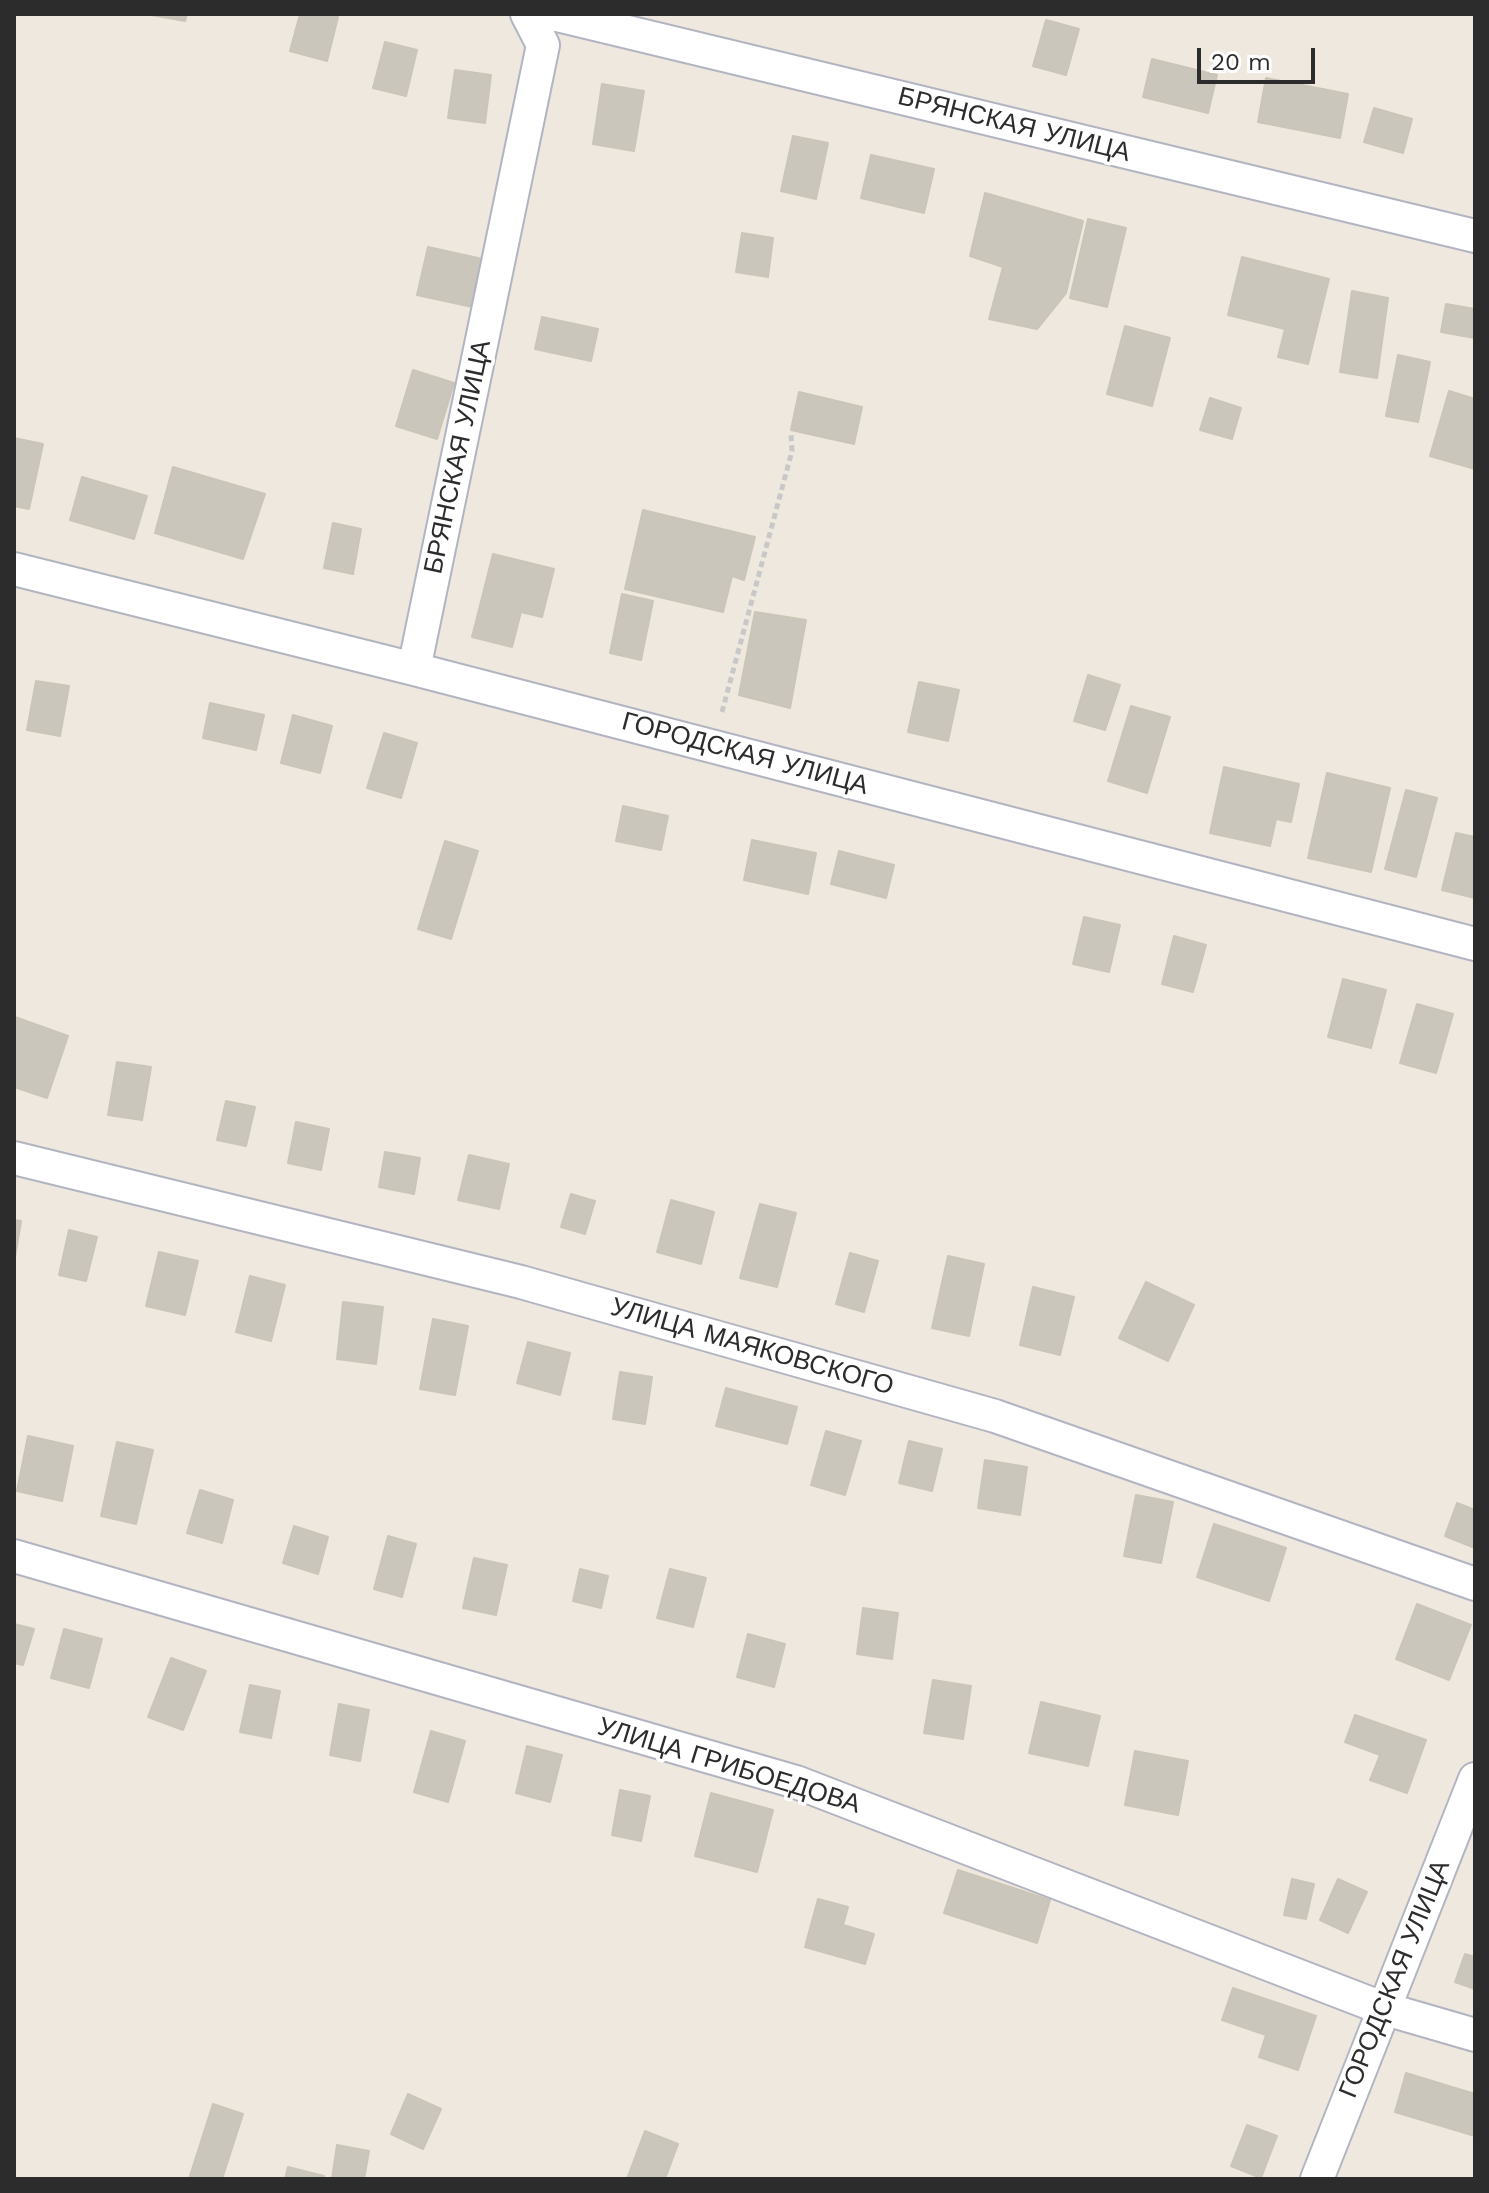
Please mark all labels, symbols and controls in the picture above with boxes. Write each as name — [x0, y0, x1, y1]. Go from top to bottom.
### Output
scale bar — [1201, 32, 1319, 82]
text: 20 m — [1211, 48, 1271, 76]
street label: БРЯНСКАЯ УЛИЦА — [895, 81, 1133, 169]
street label: БРЯНСКАЯ УЛИЦА — [418, 337, 498, 577]
street label: ГОРОДСКАЯ УЛИЦА — [618, 706, 872, 802]
street label: УЛИЦА МАЯКОВСКОГО — [607, 1292, 897, 1402]
street label: УЛИЦА ГРИБОЕДОВА — [594, 1711, 864, 1821]
street label: ГОРОДСКАЯ УЛИЦА — [1333, 1856, 1457, 2102]

